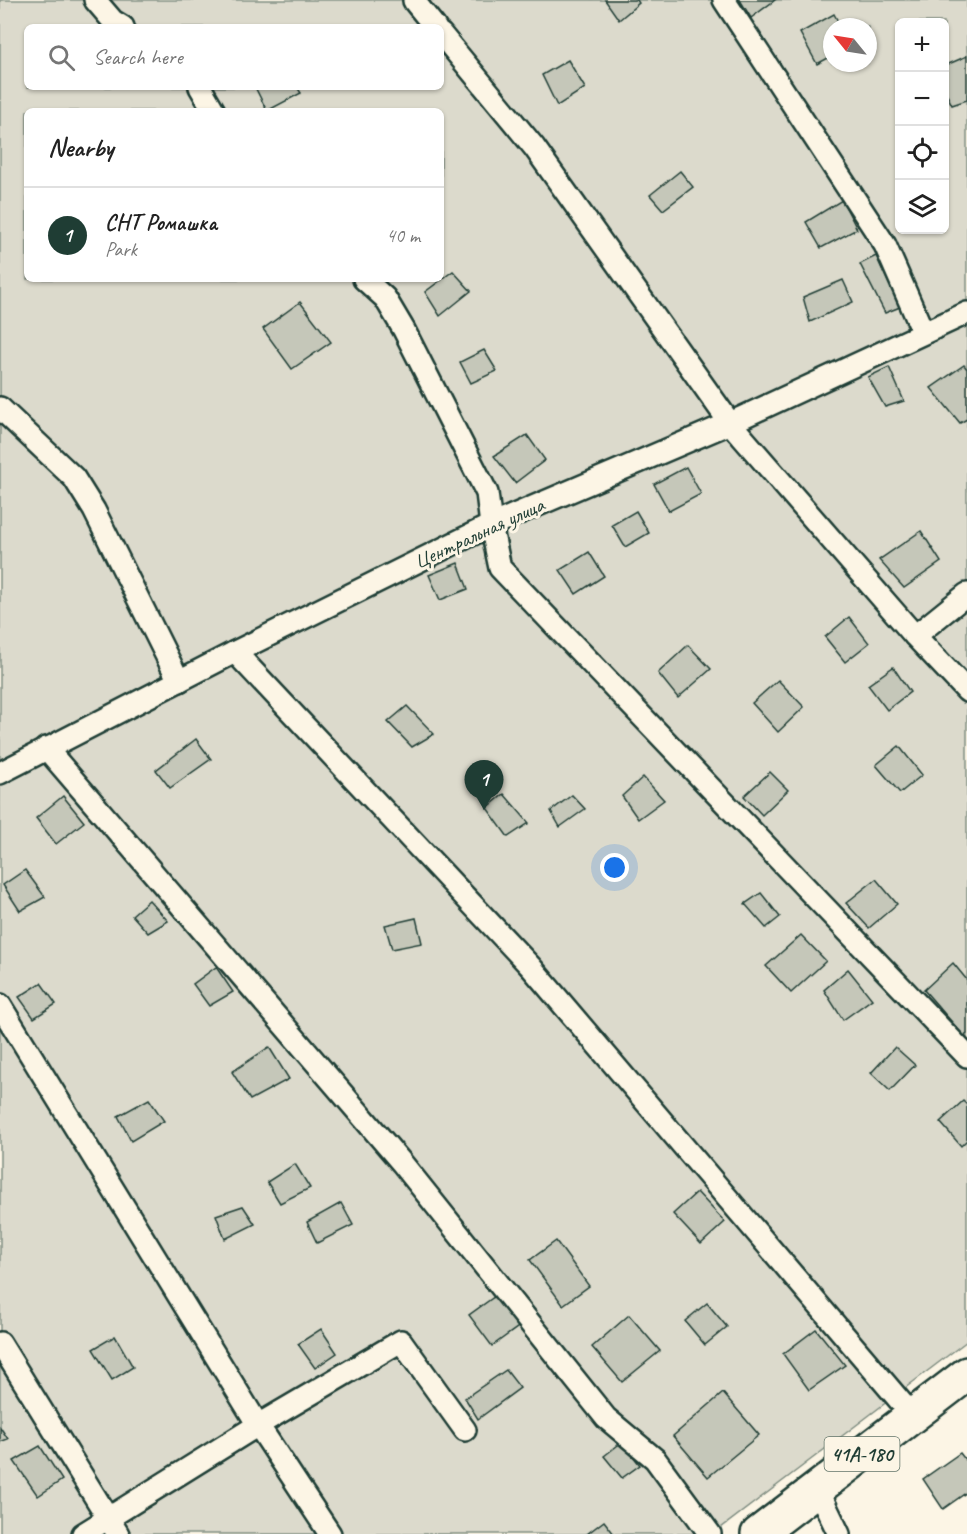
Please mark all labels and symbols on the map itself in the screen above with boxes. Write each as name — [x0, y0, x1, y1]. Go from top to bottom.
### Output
north arrow — [823, 18, 877, 72]
street label: Центральная улица — [410, 491, 550, 575]
pin: 1 — [464, 760, 504, 810]
your location — [600, 853, 629, 882]
road number: 41А-180 — [824, 1437, 900, 1471]

